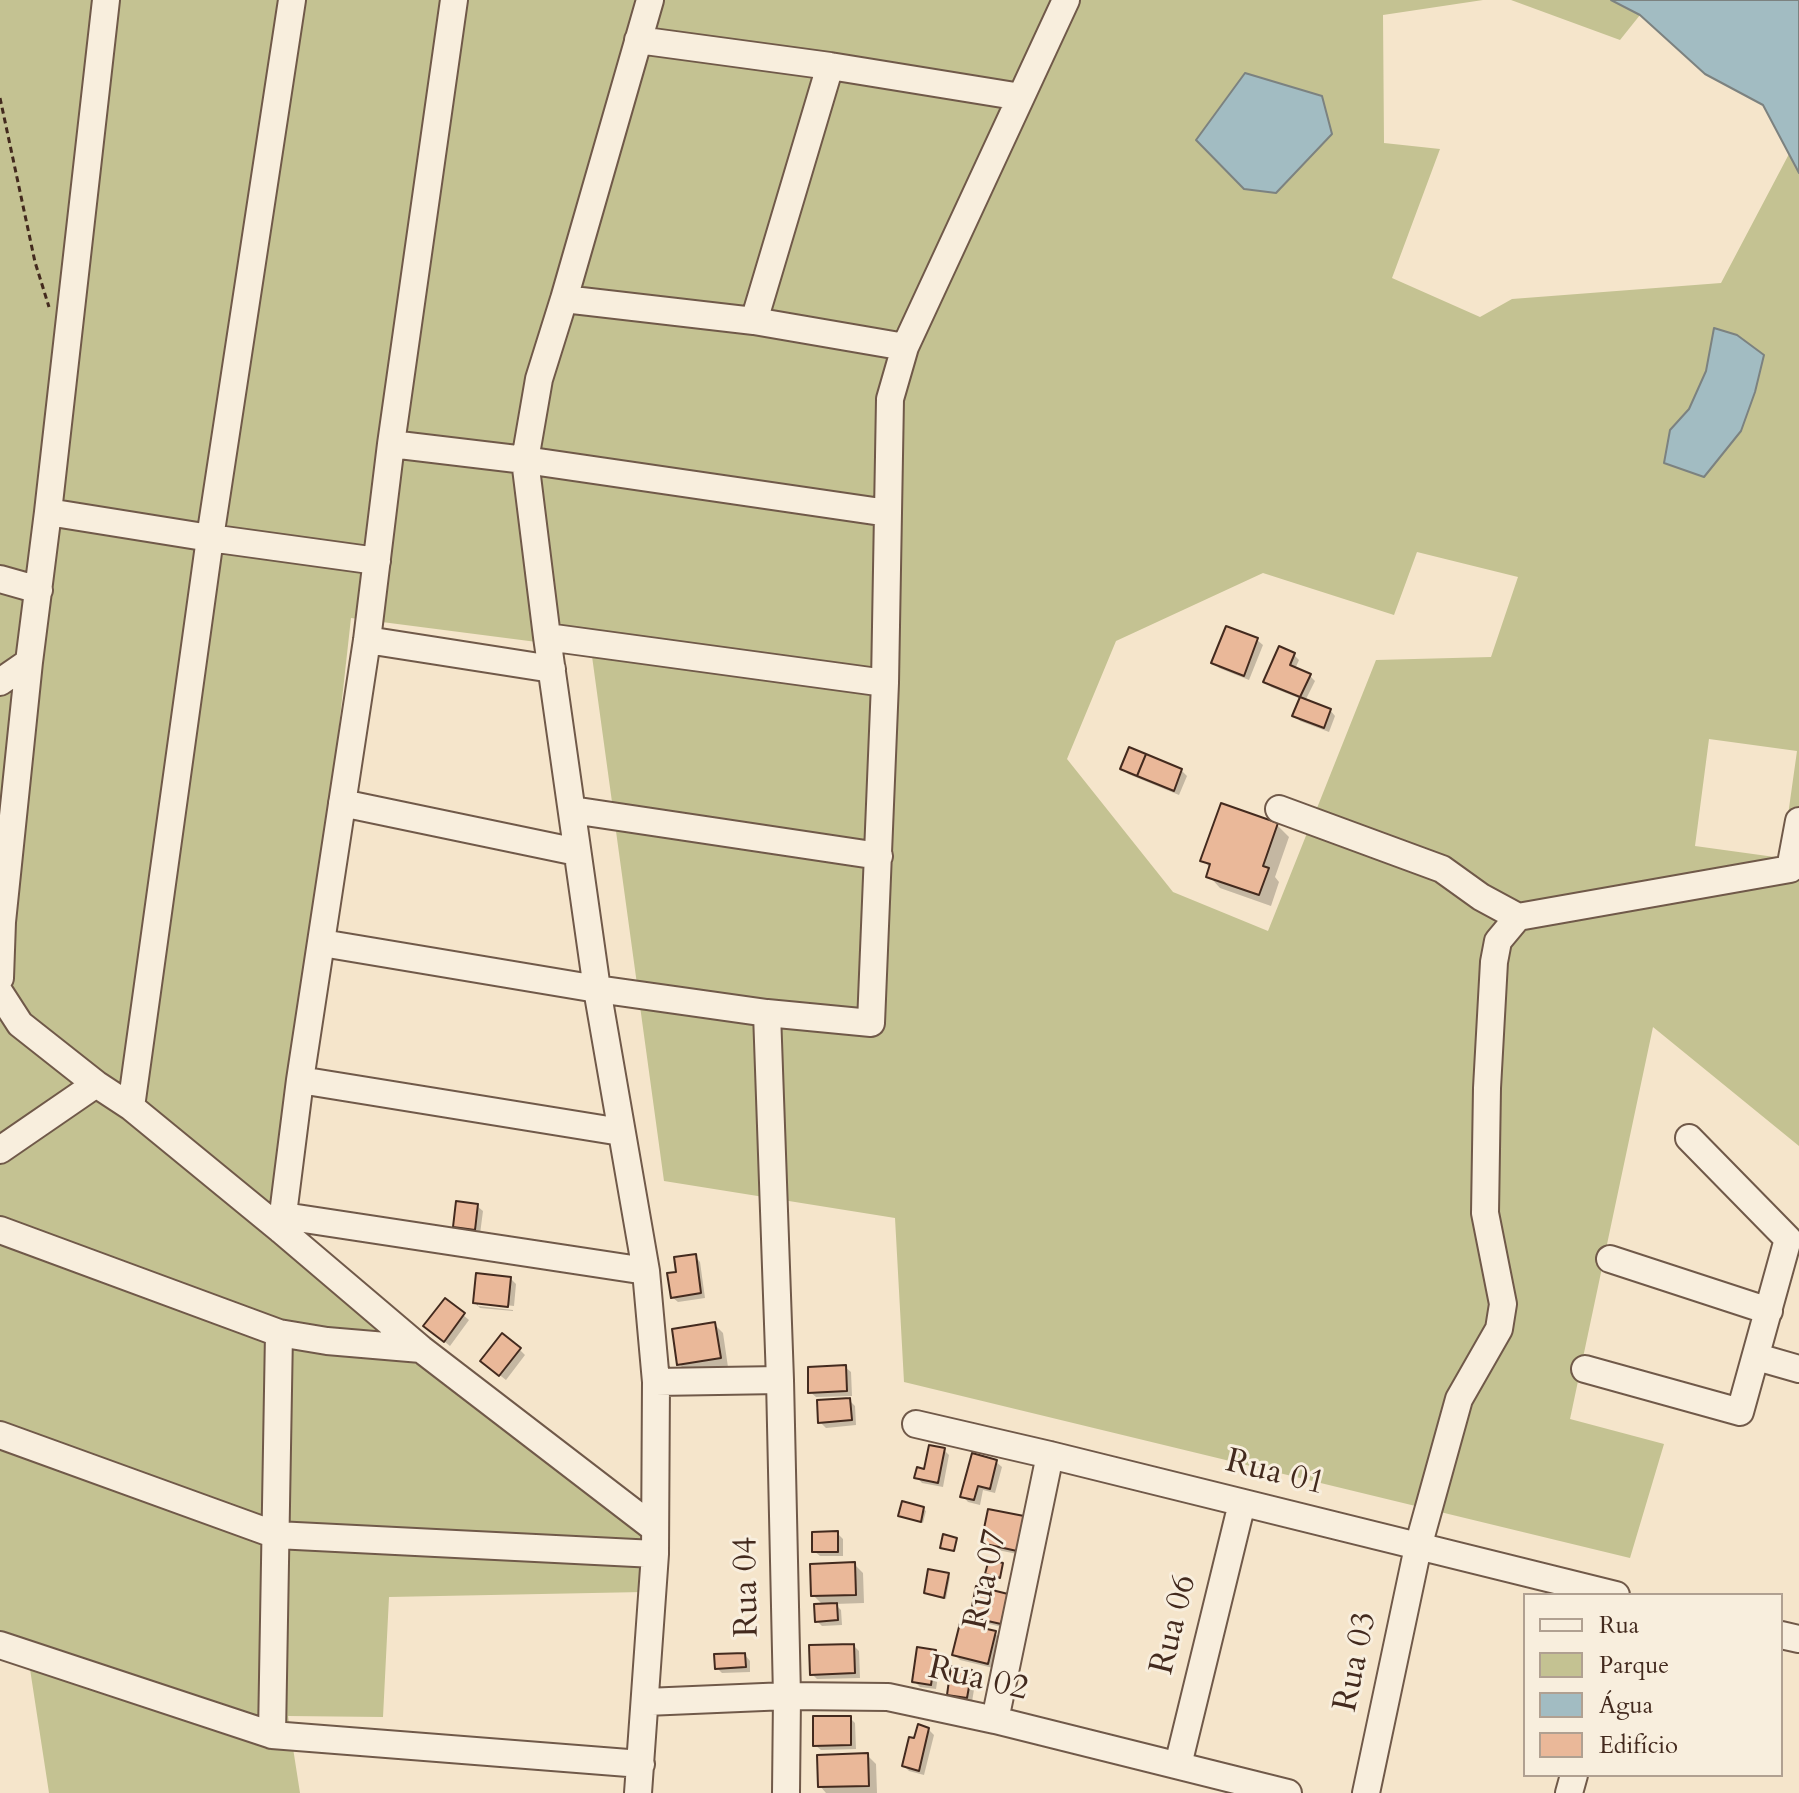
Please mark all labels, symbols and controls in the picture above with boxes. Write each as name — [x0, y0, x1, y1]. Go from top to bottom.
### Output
street label: Rua 01 — [1221, 1442, 1329, 1506]
street label: Rua 07 — [957, 1526, 1017, 1634]
street label: Rua 04 — [727, 1536, 769, 1638]
street label: Rua 06 — [1143, 1571, 1207, 1679]
legend — [1523, 1593, 1783, 1777]
street label: Rua 03 — [1327, 1608, 1387, 1716]
text: Rua — [1599, 1609, 1639, 1642]
street label: Rua 02 — [924, 1649, 1032, 1711]
text: Parque — [1599, 1649, 1669, 1682]
text: Água — [1599, 1689, 1653, 1722]
text: Edifício — [1599, 1729, 1678, 1762]

